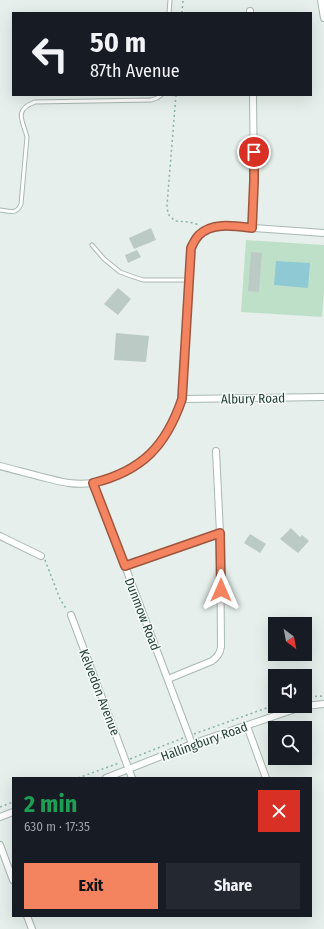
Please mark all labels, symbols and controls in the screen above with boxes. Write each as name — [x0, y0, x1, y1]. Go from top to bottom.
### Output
text: 50 m — [90, 26, 146, 59]
icon: left — [24, 28, 76, 80]
text: 87th Avenue — [90, 60, 180, 82]
pin — [237, 135, 271, 169]
icon: arrive — [243, 141, 265, 163]
street label: Albury Road — [221, 390, 285, 407]
position arrow — [200, 569, 242, 611]
street label: Dunmow Road — [122, 576, 163, 653]
north arrow — [268, 617, 312, 661]
map controls — [268, 617, 312, 765]
street label: Kelvedon Avenue — [76, 647, 123, 738]
button: sound — [268, 669, 312, 713]
street label: Hallingbury Road — [159, 719, 250, 764]
button: search — [268, 721, 312, 765]
text: 2 min — [24, 790, 77, 818]
button: close — [258, 790, 300, 832]
text: 630 m · 17:35 — [24, 819, 90, 834]
button: Exit — [24, 863, 158, 909]
button: Share — [166, 863, 300, 909]

